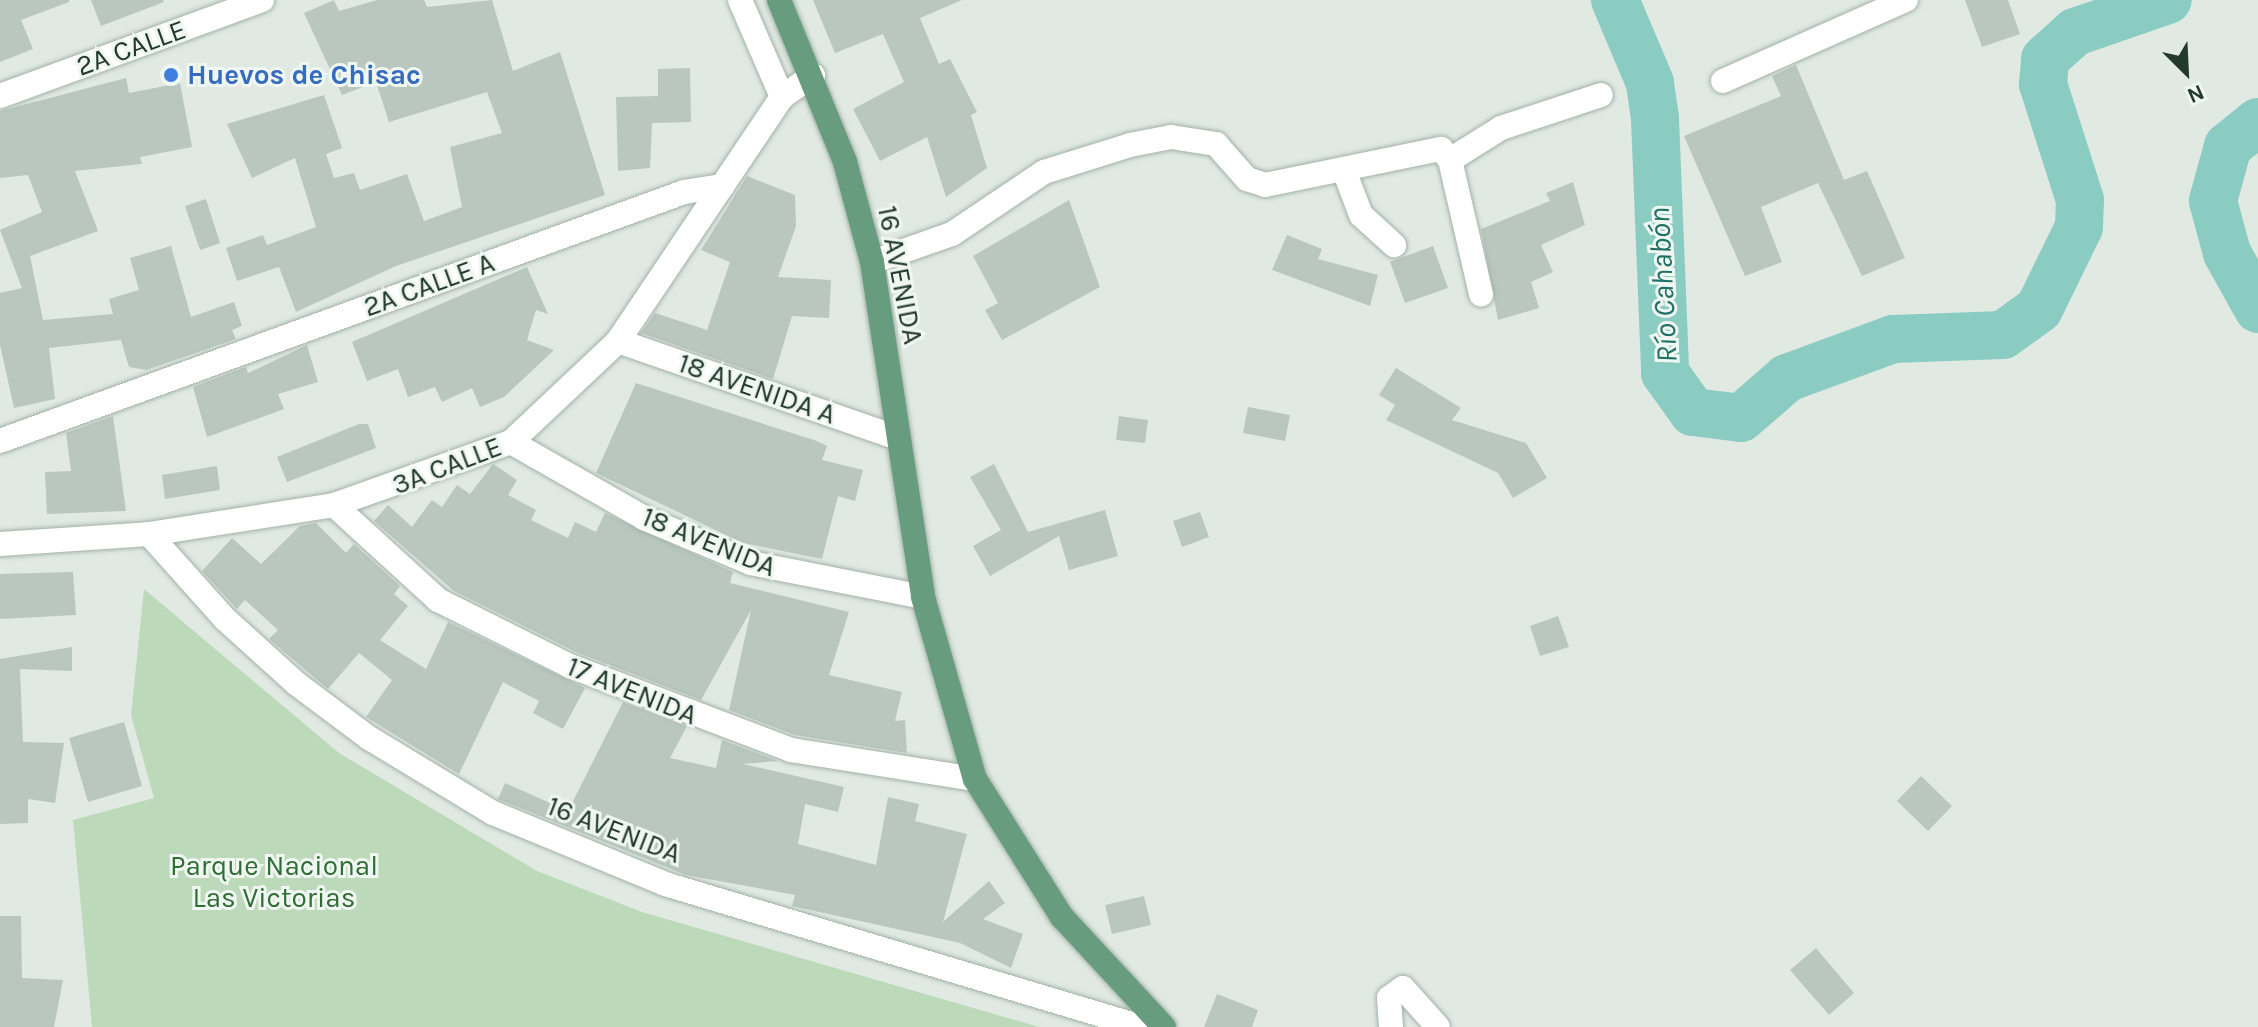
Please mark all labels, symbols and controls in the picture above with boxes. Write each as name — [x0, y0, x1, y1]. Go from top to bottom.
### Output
street label: 2A CALLE — [72, 13, 190, 83]
north arrow — [2146, 32, 2226, 112]
place label: Huevos de Chisac — [187, 58, 421, 92]
marker: Huevos de Chisac — [162, 66, 180, 84]
text: N — [2183, 79, 2208, 109]
street label: 16 AVENIDA — [870, 203, 930, 347]
water label: Río Cahabón — [1641, 206, 1685, 364]
street label: 2A CALLE A — [359, 246, 499, 324]
street label: 18 AVENIDA A — [674, 346, 840, 432]
street label: 3A CALLE — [388, 430, 506, 502]
street label: 18 AVENIDA — [637, 500, 781, 584]
street label: 17 AVENIDA — [562, 650, 702, 732]
street label: 16 AVENIDA — [542, 789, 686, 871]
park label: Parque Nacional Las Victorias — [170, 849, 378, 915]

